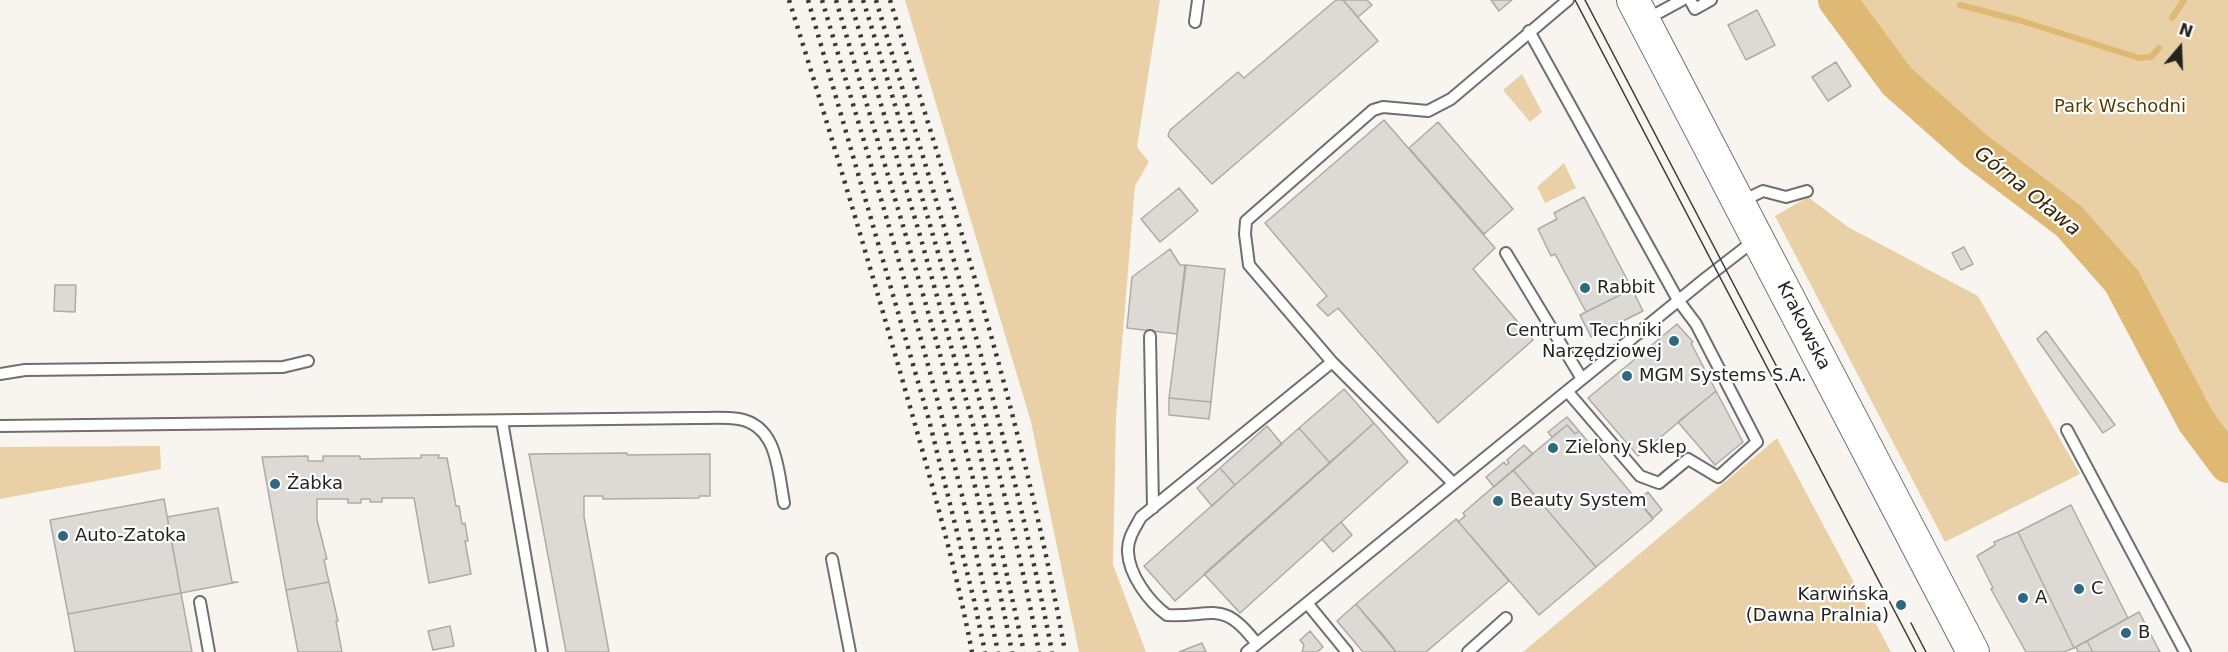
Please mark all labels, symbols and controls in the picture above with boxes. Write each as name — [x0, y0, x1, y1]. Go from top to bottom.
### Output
north arrow — [2150, 18, 2210, 78]
text: N — [2177, 19, 2195, 42]
park label: Park Wschodni — [2054, 96, 2186, 118]
water label: Górna Oława — [1969, 142, 2085, 242]
place label: Rabbit — [1597, 277, 1655, 299]
street label: Krakowska — [1772, 278, 1834, 374]
marker: Rabbit — [1578, 281, 1592, 295]
place label: Centrum Techniki Narzędziowej — [1506, 320, 1662, 362]
marker: Centrum Techniki Narzędziowej — [1667, 334, 1681, 348]
place label: MGM Systems S.A. — [1639, 365, 1807, 387]
marker: MGM Systems S.A. — [1620, 369, 1634, 383]
place label: Zielony Sklep — [1565, 437, 1687, 459]
marker: Zielony Sklep — [1546, 441, 1560, 455]
place label: Żabka — [287, 473, 343, 495]
marker: Żabka — [268, 477, 282, 491]
place label: Beauty System — [1510, 490, 1646, 512]
marker: Beauty System — [1491, 494, 1505, 508]
place label: Auto-Zatoka — [75, 525, 186, 547]
marker: Auto-Zatoka — [56, 529, 70, 543]
place label: C — [2091, 578, 2104, 600]
marker: C — [2072, 582, 2086, 596]
place label: Karwińska (Dawna Pralnia) — [1746, 584, 1889, 626]
place label: A — [2035, 587, 2047, 609]
marker: A — [2016, 591, 2030, 605]
marker: Karwińska (Dawna Pralnia) — [1894, 598, 1908, 612]
place label: B — [2138, 622, 2150, 644]
marker: B — [2119, 626, 2133, 640]

